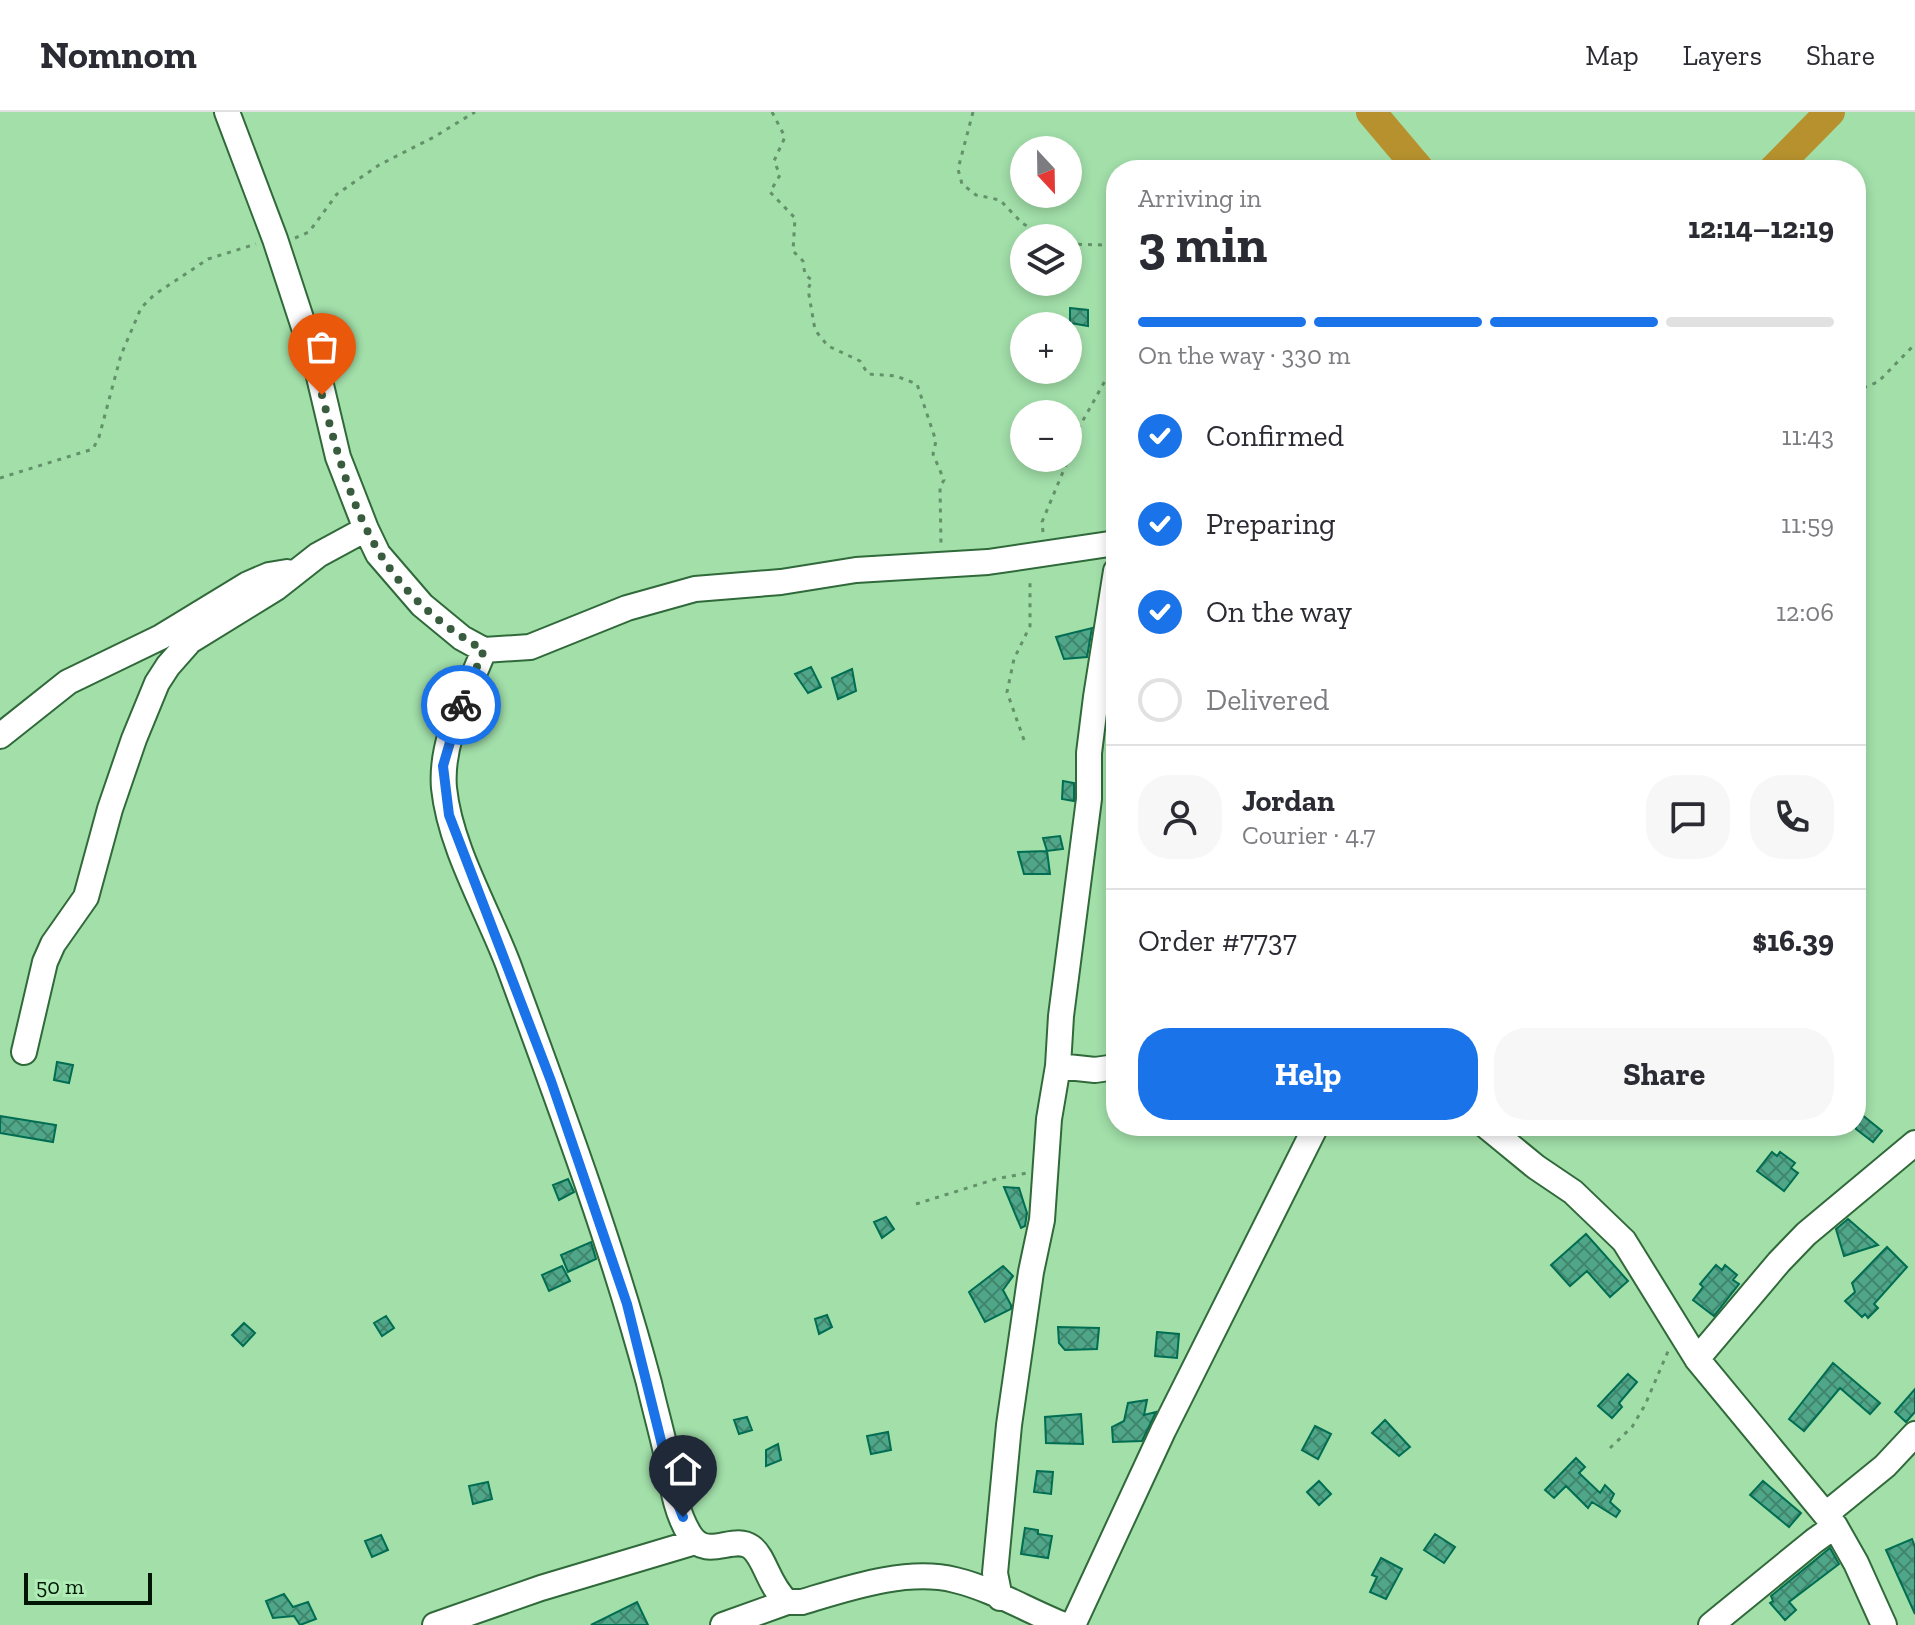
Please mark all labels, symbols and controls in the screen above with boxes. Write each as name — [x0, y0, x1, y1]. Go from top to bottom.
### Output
text: Nomnom — [40, 32, 197, 78]
text: Map — [1585, 39, 1639, 72]
text: Layers — [1683, 39, 1762, 72]
text: Share — [1806, 39, 1875, 72]
north arrow — [1010, 136, 1082, 208]
map controls — [1010, 136, 1082, 472]
text: Arriving in — [1138, 182, 1261, 214]
text: 12:14–12:19 — [1688, 210, 1834, 246]
text: 3 min — [1138, 213, 1267, 275]
button: layers — [1010, 224, 1082, 296]
button: + — [1010, 312, 1082, 384]
pin — [288, 313, 356, 395]
icon: bag — [300, 325, 344, 369]
text: On the way · 330 m — [1138, 339, 1350, 371]
button: − — [1010, 400, 1082, 472]
icon: check — [1138, 414, 1182, 458]
text: Confirmed — [1206, 418, 1344, 454]
text: 11:43 — [1781, 420, 1834, 452]
icon: check — [1138, 502, 1182, 546]
text: Preparing — [1206, 506, 1336, 542]
text: 11:59 — [1781, 508, 1834, 540]
icon: check — [1138, 590, 1182, 634]
text: On the way — [1206, 594, 1352, 630]
text: 12:06 — [1776, 596, 1834, 628]
courier — [421, 665, 501, 745]
text: Delivered — [1206, 682, 1329, 718]
icon: bike — [439, 683, 483, 727]
button: person — [1138, 775, 1222, 859]
button: chat — [1646, 775, 1730, 859]
button: phone — [1750, 775, 1834, 859]
text: Jordan — [1242, 783, 1335, 819]
text: Courier · 4.7 — [1242, 819, 1376, 851]
text: Order #7737 — [1138, 923, 1297, 959]
text: $16.39 — [1752, 923, 1834, 959]
button: Help — [1138, 1028, 1478, 1120]
button: Share — [1494, 1028, 1834, 1120]
pin — [649, 1435, 717, 1517]
icon: home — [661, 1447, 705, 1491]
scale bar — [24, 1569, 152, 1605]
text: 50 m — [36, 1573, 84, 1600]

